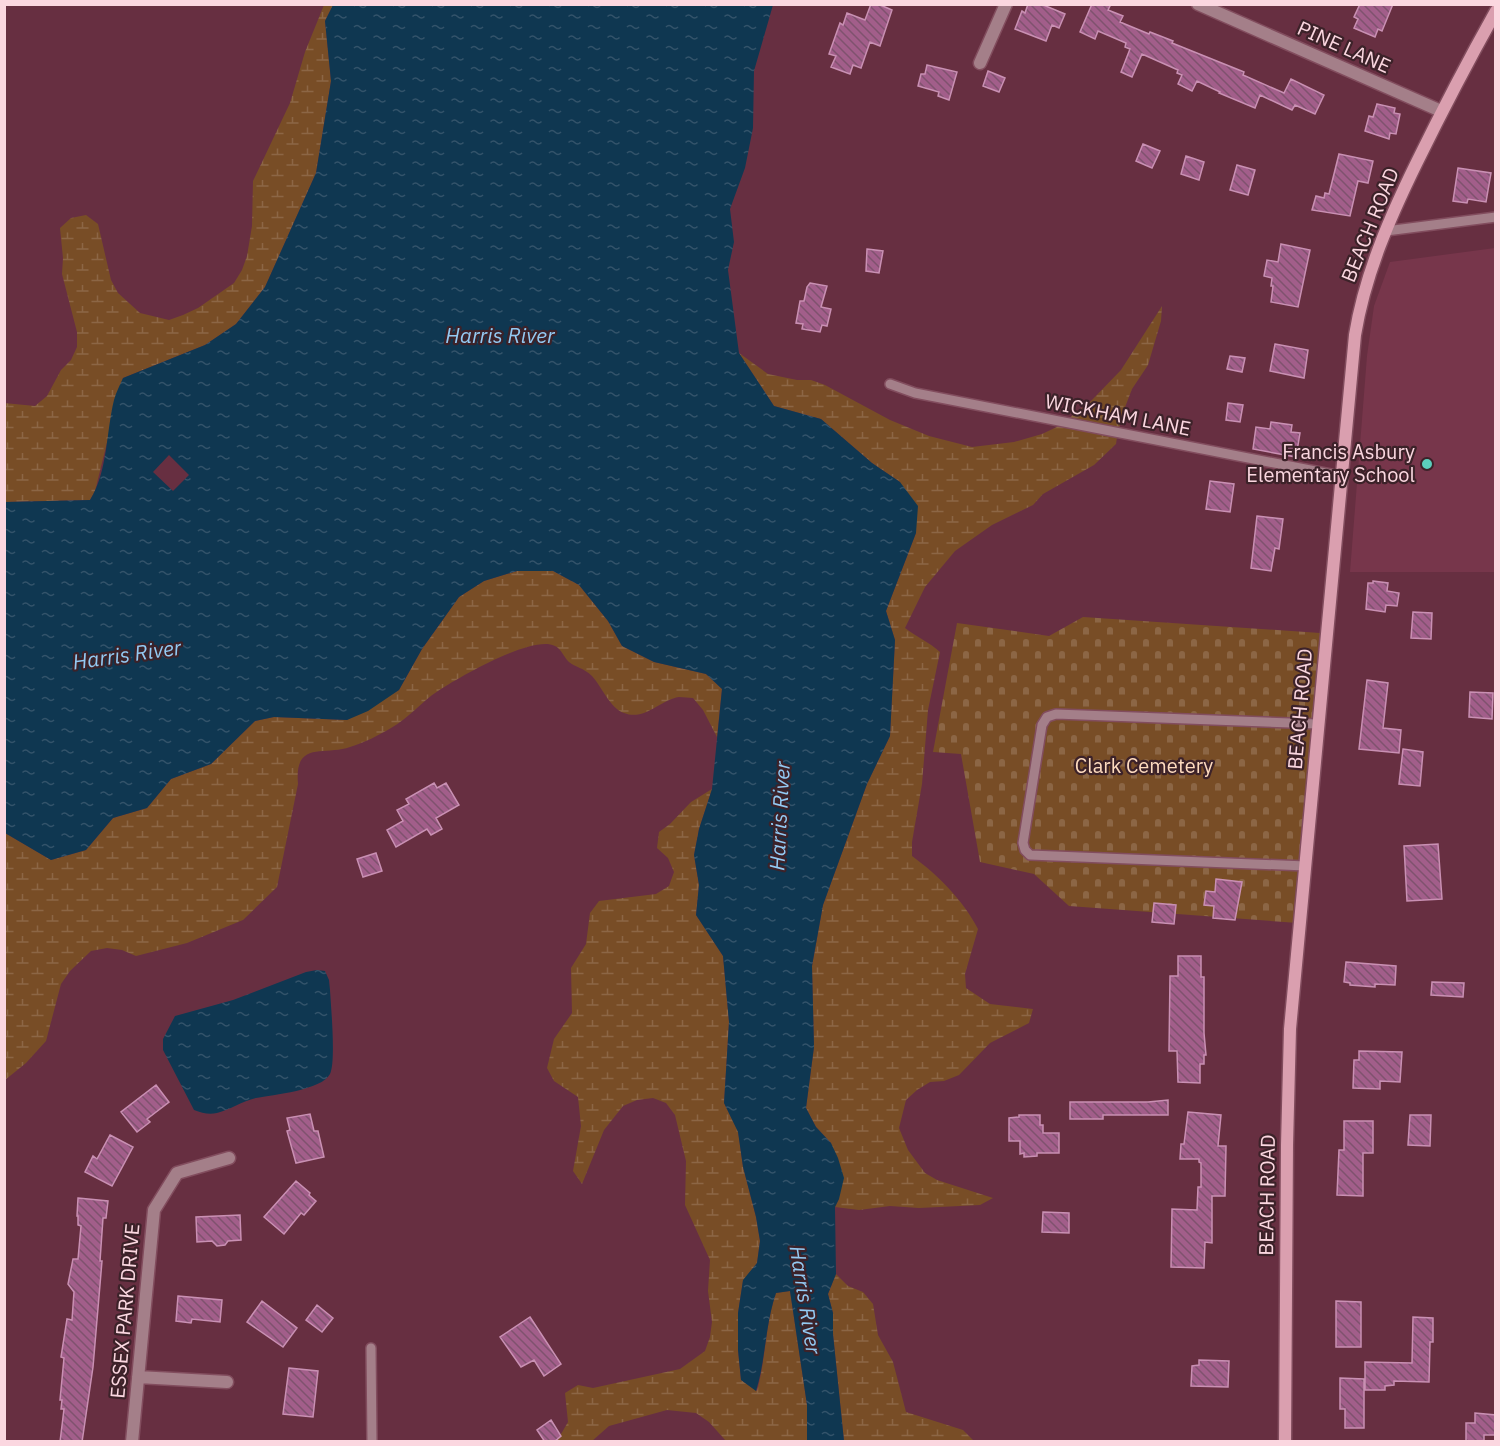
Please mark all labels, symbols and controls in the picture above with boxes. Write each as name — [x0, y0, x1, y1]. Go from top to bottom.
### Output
street label: PINE LANE — [1293, 14, 1395, 79]
street label: BEACH ROAD — [1334, 164, 1405, 286]
water label: Harris River — [445, 321, 556, 349]
street label: WICKHAM LANE — [1043, 387, 1193, 442]
place label: Francis Asbury Elementary School — [1246, 438, 1415, 488]
marker: Francis Asbury Elementary School — [1420, 457, 1434, 471]
water label: Harris River — [71, 632, 184, 675]
street label: BEACH ROAD — [1281, 647, 1318, 771]
park label: Clark Cemetery — [1075, 752, 1213, 779]
water label: Harris River — [762, 759, 796, 871]
street label: BEACH ROAD — [1252, 1134, 1281, 1256]
street label: ESSEX PARK DRIVE — [103, 1222, 146, 1400]
water label: Harris River — [784, 1244, 829, 1357]

